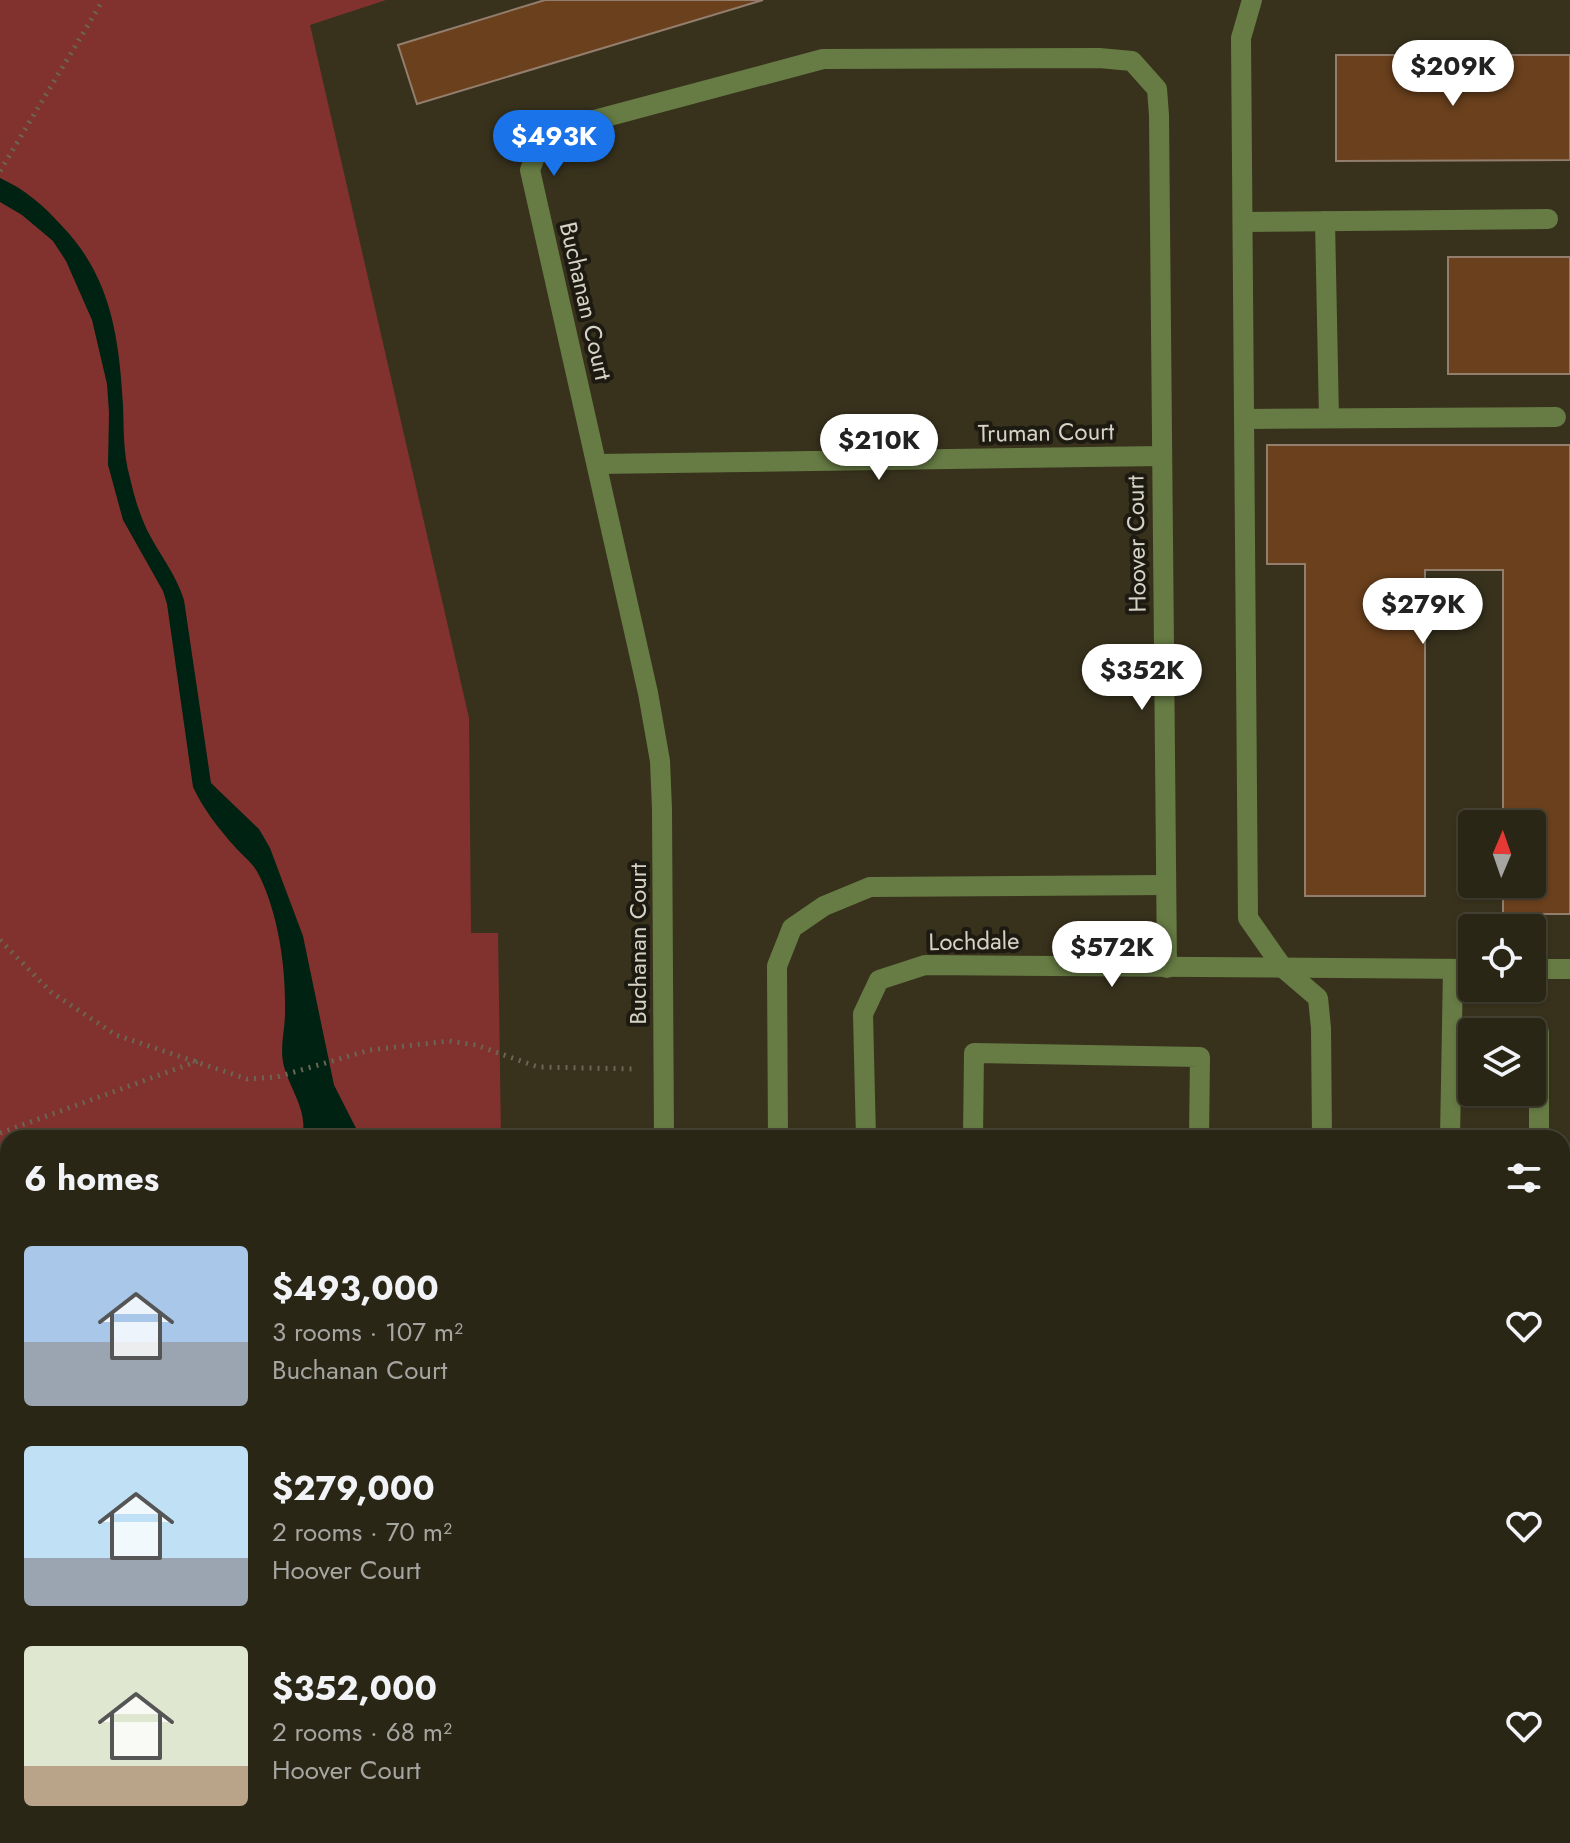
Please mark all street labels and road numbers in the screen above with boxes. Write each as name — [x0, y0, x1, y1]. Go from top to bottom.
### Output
street label: Buchanan Court — [551, 218, 621, 384]
street label: Truman Court — [978, 413, 1115, 451]
street label: Hoover Court — [1117, 475, 1155, 613]
street label: Buchanan Court — [620, 863, 655, 1025]
street label: Lochdale — [928, 923, 1020, 959]

